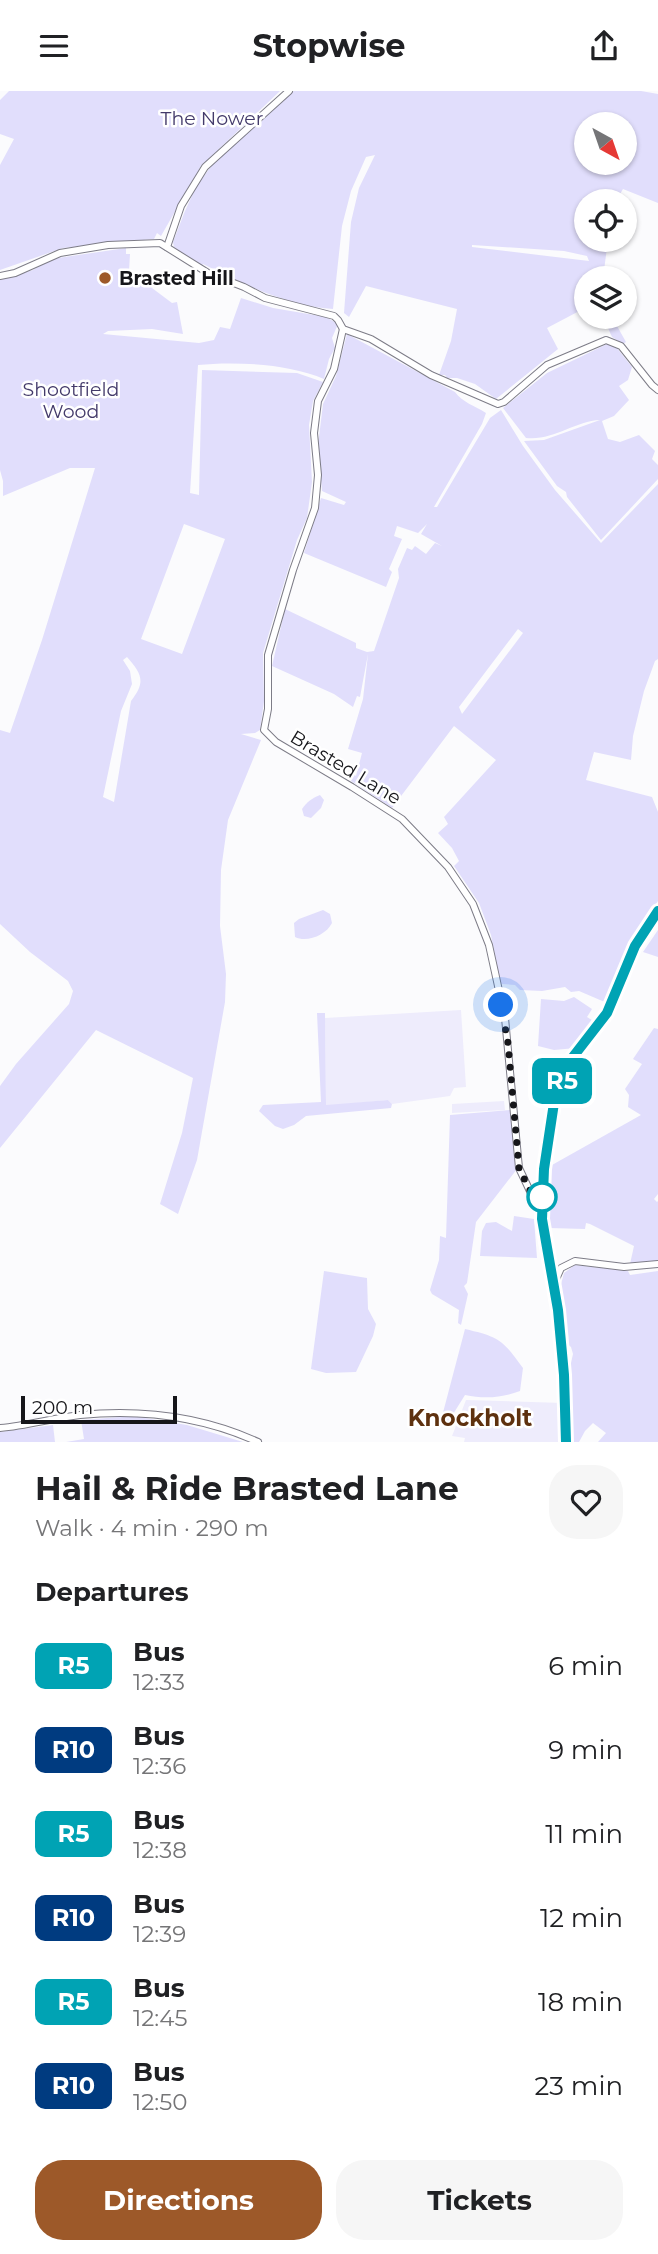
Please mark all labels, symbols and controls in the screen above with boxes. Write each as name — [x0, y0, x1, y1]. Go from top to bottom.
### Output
text: Stopwise — [252, 26, 406, 65]
icon: menu — [35, 27, 73, 65]
icon: share — [585, 27, 623, 65]
park label: The Nower — [161, 107, 263, 130]
north arrow — [574, 112, 637, 175]
map controls — [574, 112, 637, 329]
button: locate — [574, 189, 637, 252]
button: layers — [574, 266, 637, 329]
place label: Brasted Hill — [119, 267, 234, 290]
marker: Brasted Hill — [97, 270, 113, 286]
park label: Shootfield Wood — [23, 378, 119, 423]
street label: Brasted Lane — [286, 725, 405, 809]
your location — [483, 987, 518, 1022]
line badge: R5 — [530, 1058, 594, 1104]
text: R5 — [546, 1066, 578, 1095]
unlabelled marker — [527, 1182, 557, 1212]
scale bar — [21, 1393, 177, 1425]
text: 200 m — [32, 1396, 93, 1419]
district label: Knockholt — [408, 1404, 532, 1432]
button: heart — [549, 1465, 623, 1539]
text: Hail & Ride Brasted Lane — [35, 1468, 459, 1508]
text: Walk · 4 min · 290 m — [35, 1514, 269, 1542]
text: Departures — [35, 1576, 189, 1608]
text: Bus — [133, 1636, 185, 1668]
text: 6 min — [548, 1650, 623, 1682]
text: R5 — [58, 1651, 89, 1680]
text: 12:33 — [133, 1668, 185, 1696]
text: Bus — [133, 1720, 185, 1752]
text: 9 min — [548, 1734, 623, 1766]
text: R10 — [52, 1735, 95, 1764]
text: 12:36 — [133, 1752, 186, 1780]
text: Bus — [133, 1804, 185, 1836]
text: 11 min — [545, 1818, 623, 1850]
text: R5 — [58, 1819, 89, 1848]
text: 12:38 — [133, 1836, 187, 1864]
text: Bus — [133, 1888, 185, 1920]
text: 12 min — [540, 1902, 623, 1934]
text: R10 — [52, 1903, 95, 1932]
text: 12:39 — [133, 1920, 186, 1948]
text: Bus — [133, 1972, 185, 2004]
text: 18 min — [538, 1986, 623, 2018]
text: R5 — [58, 1987, 89, 2016]
text: 12:45 — [133, 2004, 187, 2032]
text: Bus — [133, 2056, 185, 2088]
text: 23 min — [535, 2070, 623, 2102]
text: R10 — [52, 2071, 95, 2100]
text: 12:50 — [133, 2088, 188, 2116]
button: Directions — [35, 2160, 322, 2240]
button: Tickets — [336, 2160, 623, 2240]

